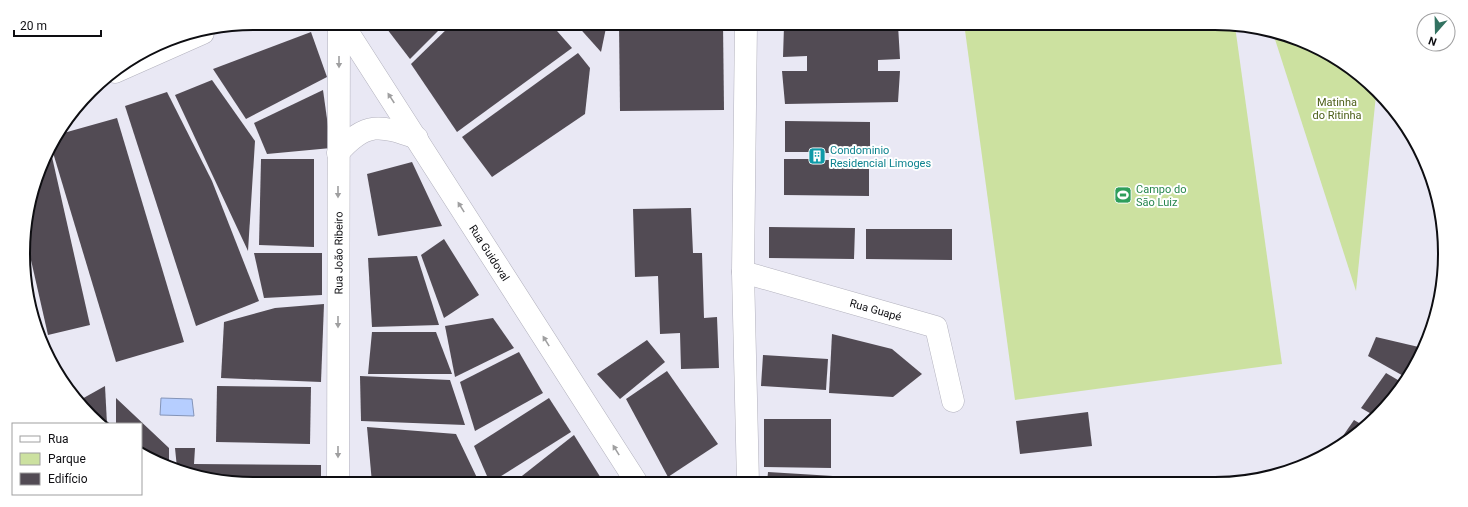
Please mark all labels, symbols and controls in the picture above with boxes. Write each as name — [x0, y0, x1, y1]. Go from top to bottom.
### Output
scale bar — [14, 12, 101, 38]
north arrow — [1416, 12, 1456, 52]
text: 20 m — [20, 19, 47, 33]
text: N — [1427, 33, 1439, 48]
one-way arrow — [336, 56, 342, 69]
one-way arrow — [387, 93, 395, 103]
park label: Matinha do Ritinha — [1312, 96, 1362, 122]
place label: Condominio Residencial Limoges — [830, 144, 931, 170]
building icon: Condominio Residencial Limoges — [807, 146, 827, 166]
place label: Campo do São Luiz — [1136, 183, 1186, 209]
sports icon: Campo do São Luiz — [1113, 185, 1133, 205]
one-way arrow — [335, 186, 341, 199]
one-way arrow — [458, 202, 465, 213]
street label: Rua João Ribeiro — [332, 211, 345, 295]
street label: Rua Guidoval — [467, 222, 512, 283]
street label: Rua Guapé — [848, 296, 903, 323]
one-way arrow — [335, 316, 341, 329]
one-way arrow — [543, 335, 550, 347]
legend — [12, 423, 142, 495]
text: Rua — [48, 432, 69, 446]
one-way arrow — [612, 445, 620, 455]
one-way arrow — [335, 446, 341, 459]
text: Parque — [48, 452, 86, 466]
text: Edifício — [48, 472, 88, 486]

